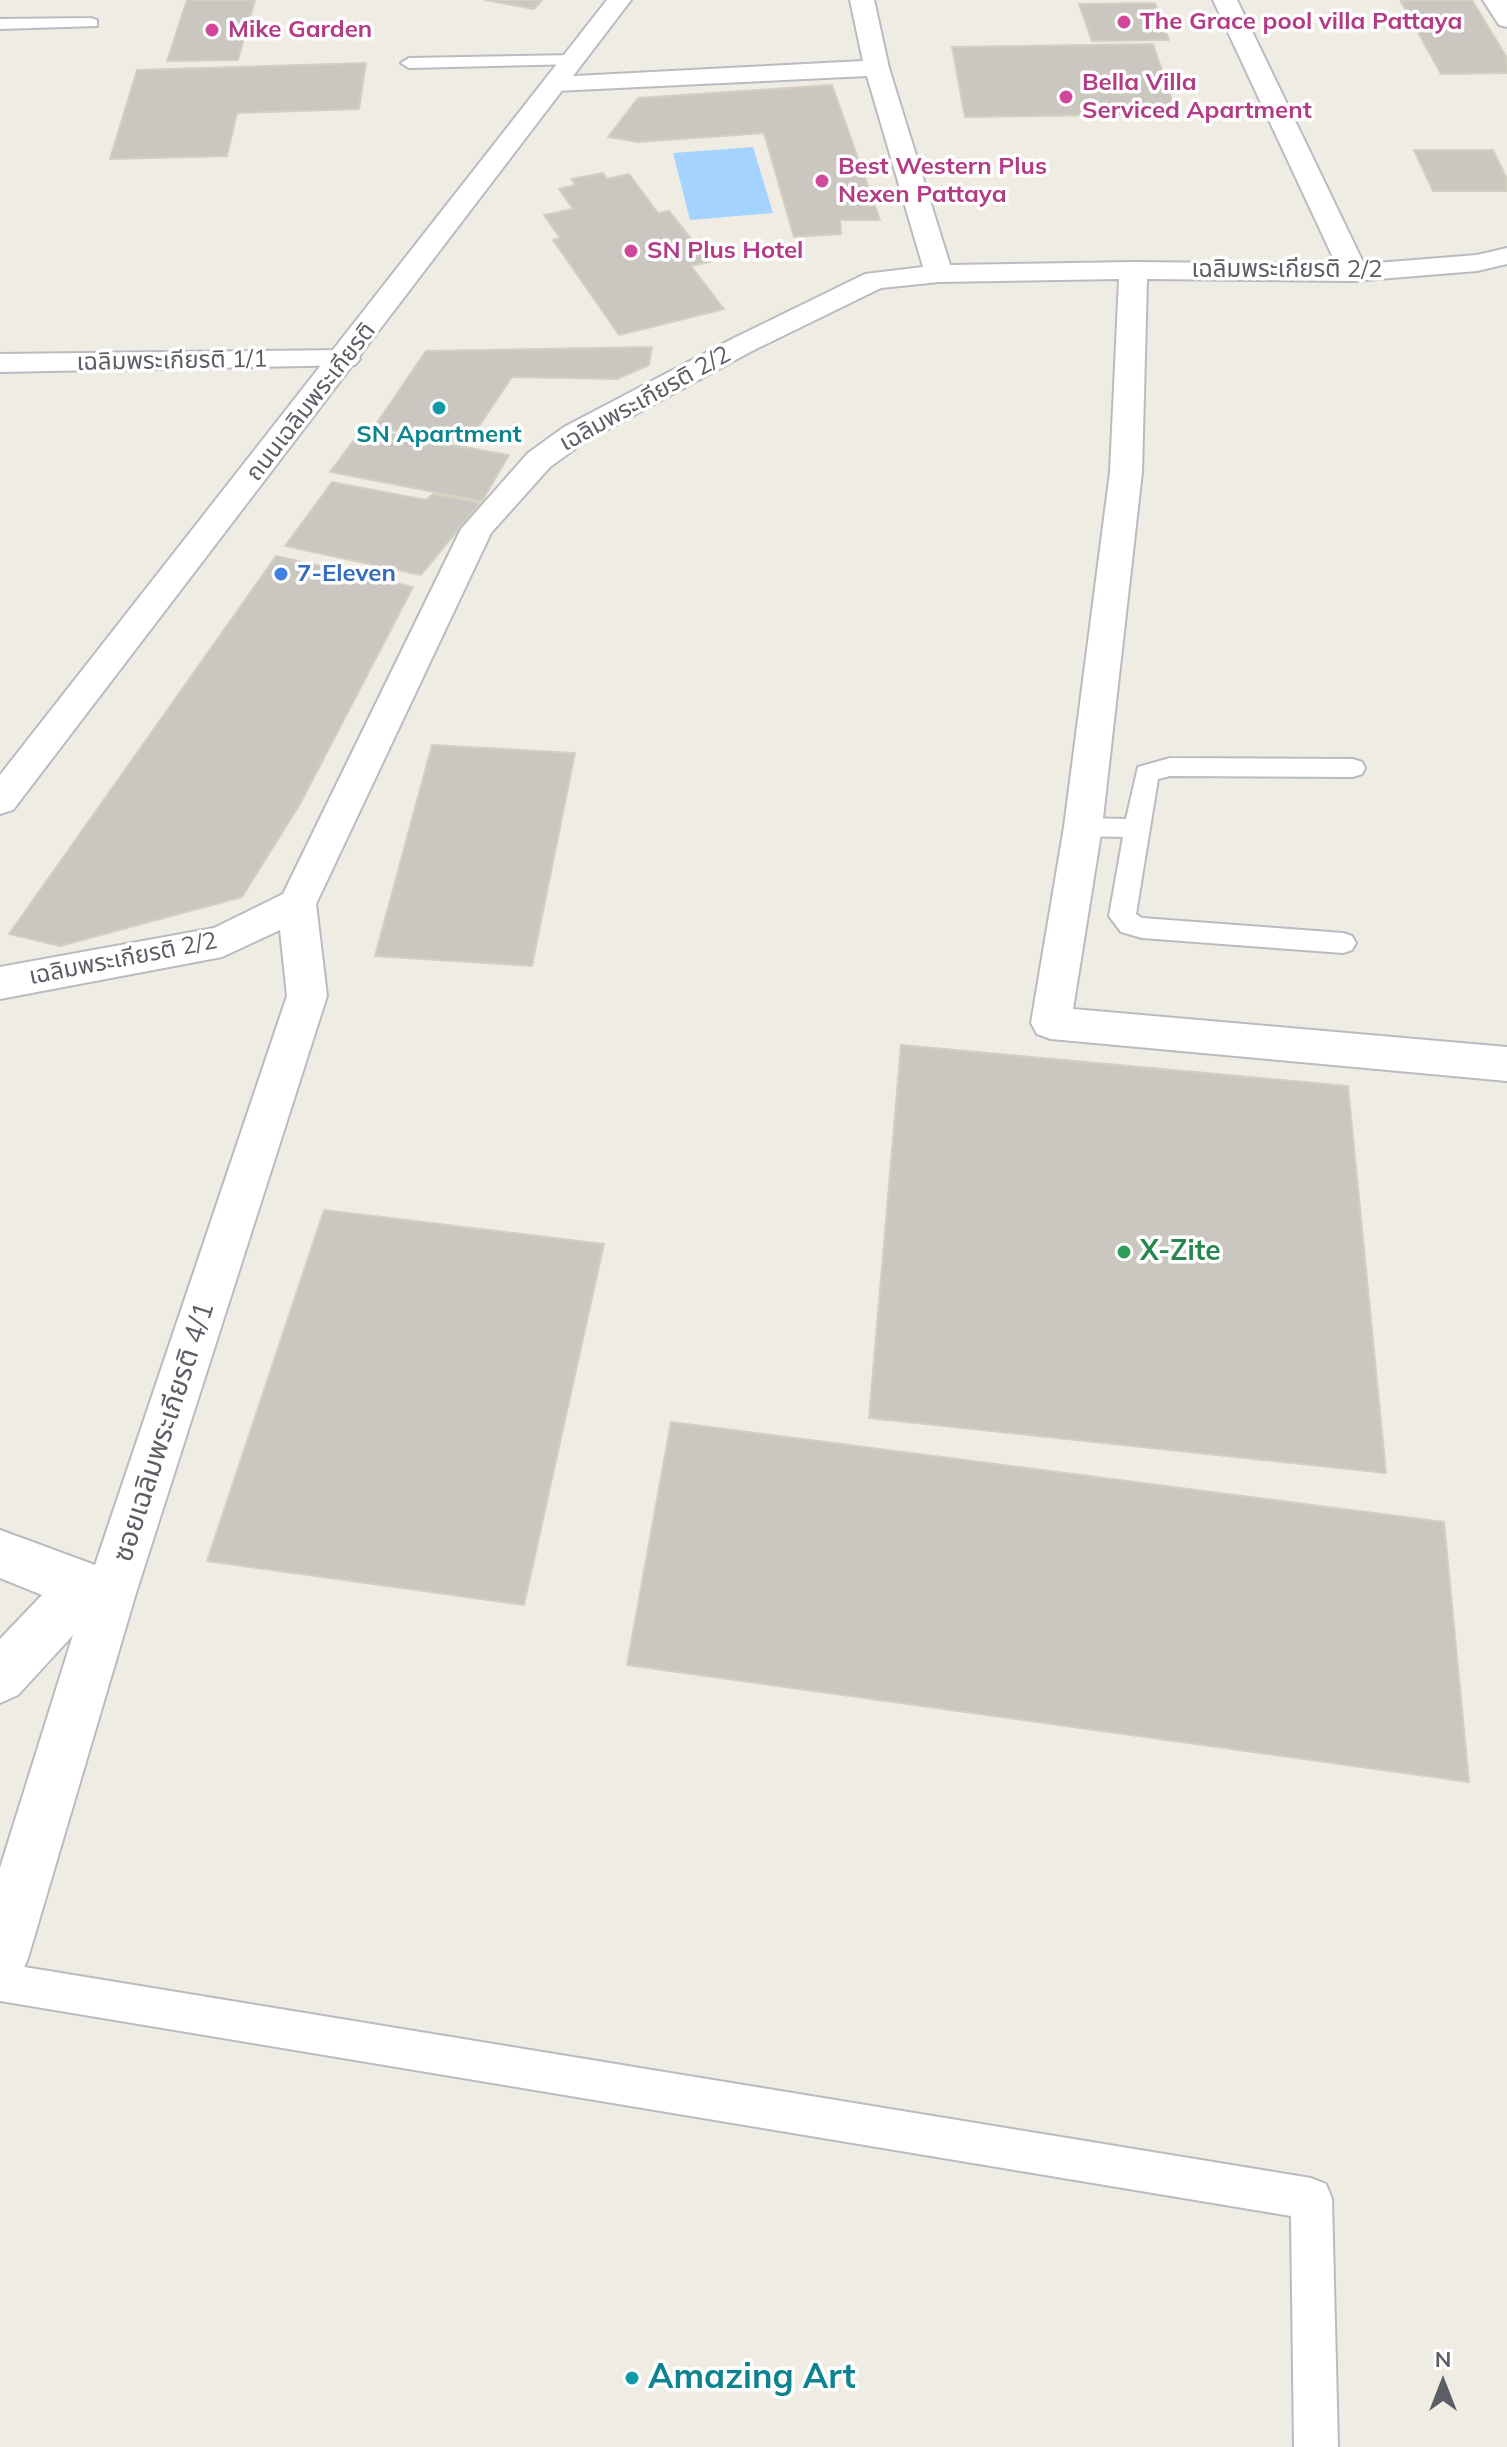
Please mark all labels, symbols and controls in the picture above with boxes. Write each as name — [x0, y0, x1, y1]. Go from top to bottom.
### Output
place label: The Grace pool villa Pattaya — [1140, 8, 1462, 36]
marker: The Grace pool villa Pattaya — [1115, 13, 1133, 31]
place label: Mike Garden — [228, 16, 372, 44]
marker: Mike Garden — [203, 21, 221, 39]
place label: Bella Villa Serviced Apartment — [1082, 69, 1312, 125]
marker: Bella Villa Serviced Apartment — [1057, 88, 1075, 106]
place label: Best Western Plus Nexen Pattaya — [838, 153, 1047, 209]
marker: Best Western Plus Nexen Pattaya — [813, 172, 831, 190]
place label: SN Plus Hotel — [647, 237, 803, 265]
marker: SN Plus Hotel — [622, 242, 640, 260]
street label: เฉลิมพระเกียรติ 2/2 — [1192, 256, 1382, 284]
street label: ถนนเฉลิมพระเกียรติ — [240, 317, 382, 487]
street label: เฉลิมพระเกียรติ 2/2 — [555, 340, 735, 458]
street label: เฉลิมพระเกียรติ 1/1 — [76, 345, 268, 377]
marker: SN Apartment — [430, 399, 448, 417]
place label: SN Apartment — [356, 421, 522, 449]
place label: 7-Eleven — [297, 560, 396, 588]
marker: 7-Eleven — [272, 565, 290, 583]
street label: เฉลิมพระเกียรติ 2/2 — [27, 927, 219, 991]
place label: X-Zite — [1140, 1235, 1220, 1269]
marker: X-Zite — [1115, 1243, 1133, 1261]
street label: ซอยเฉลิมพระเกียรติ 4/1 — [106, 1298, 222, 1566]
north arrow — [1403, 2343, 1483, 2423]
text: N — [1435, 2345, 1451, 2373]
place label: Amazing Art — [648, 2358, 856, 2398]
marker: Amazing Art — [623, 2369, 641, 2387]

